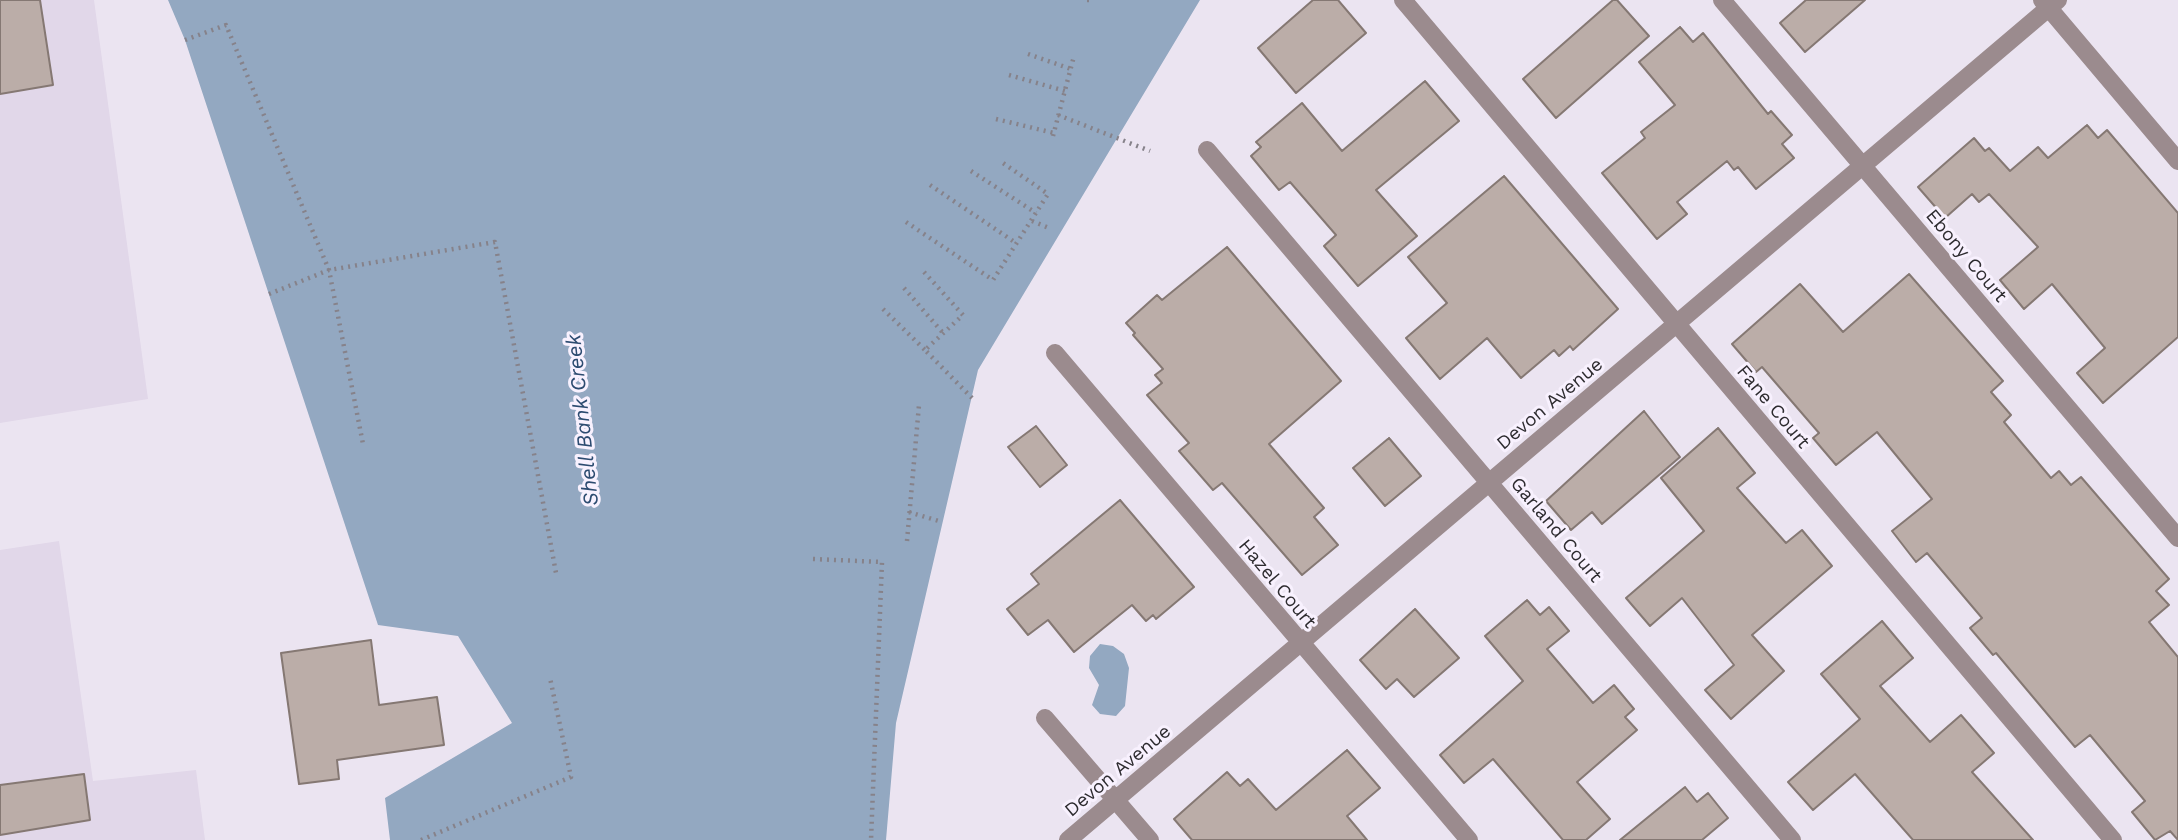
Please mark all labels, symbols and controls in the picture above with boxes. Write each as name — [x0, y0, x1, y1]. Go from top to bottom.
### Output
street label: Ebony Court — [1920, 205, 2012, 307]
water label: Shell Bank Creek — [561, 333, 605, 507]
street label: Devon Avenue — [1492, 353, 1608, 455]
street label: Fane Court — [1732, 361, 1814, 453]
street label: Garland Court — [1505, 473, 1607, 587]
street label: Hazel Court — [1233, 535, 1321, 633]
street label: Devon Avenue — [1060, 720, 1176, 822]

